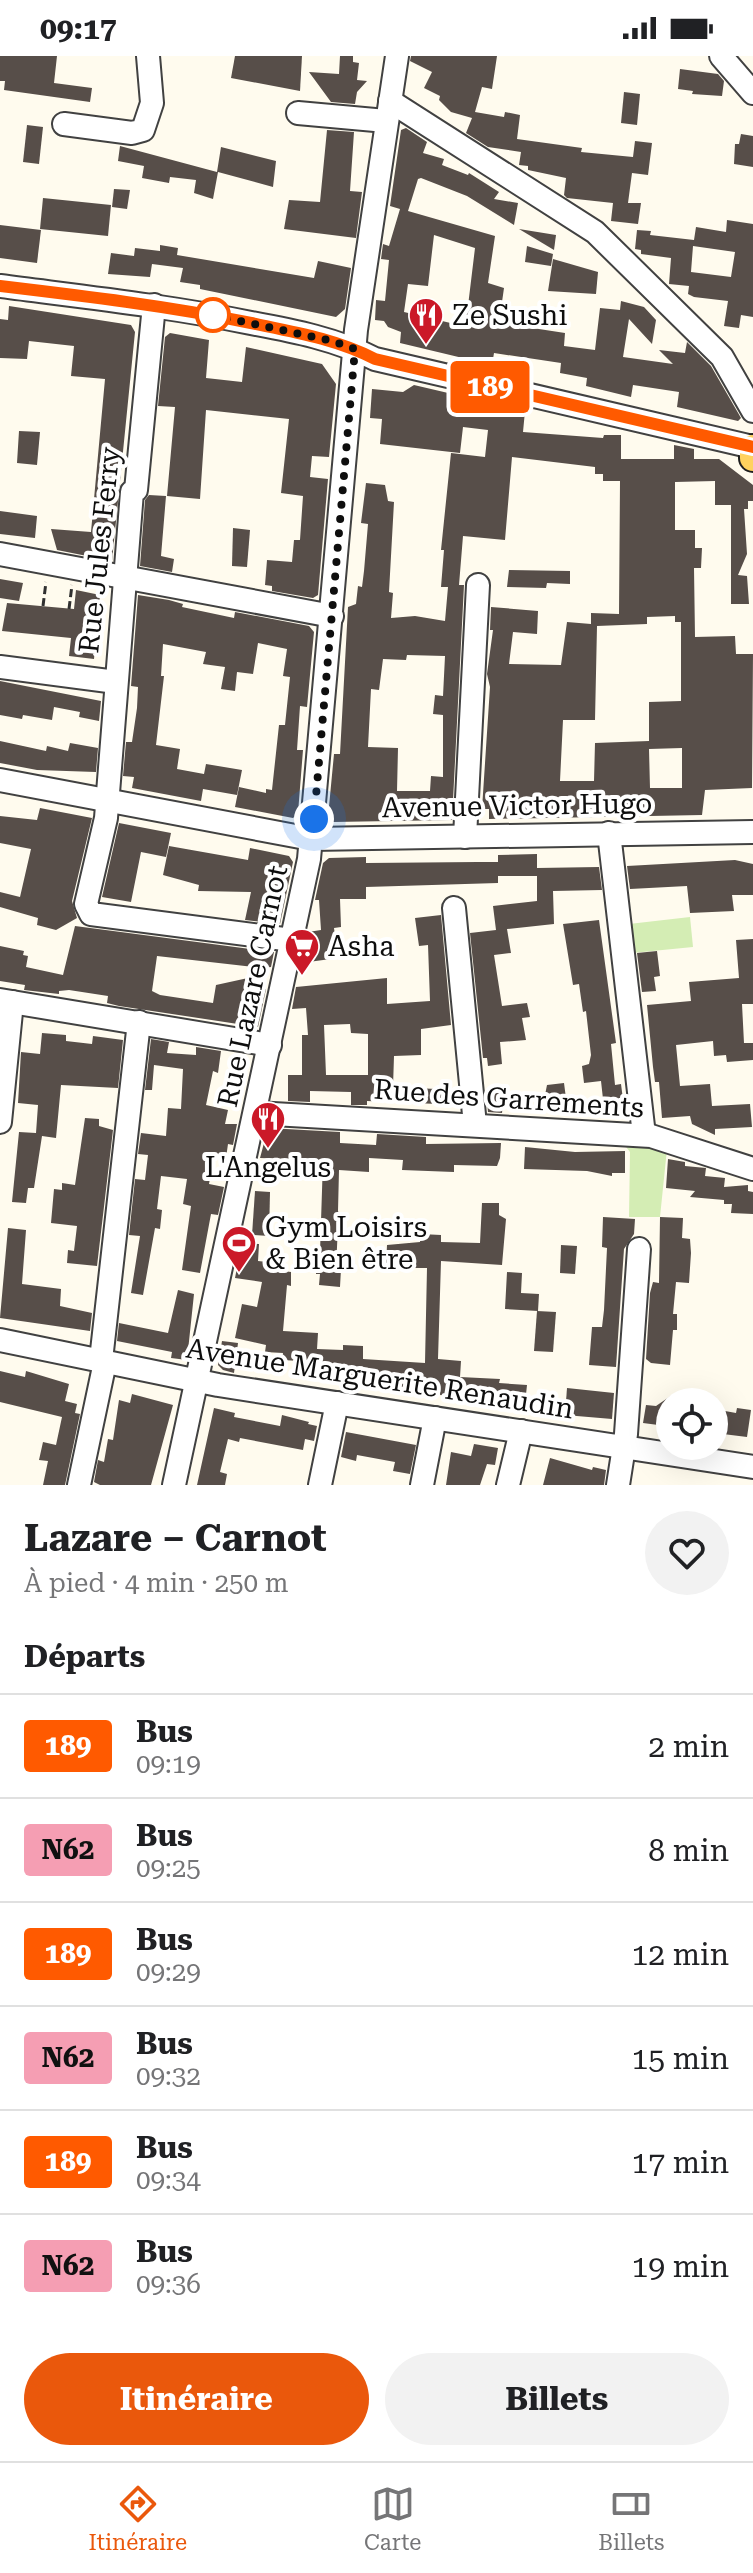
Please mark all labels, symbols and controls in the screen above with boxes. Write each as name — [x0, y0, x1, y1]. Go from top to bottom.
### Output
text: 09:17 — [40, 11, 117, 46]
restaurant icon: Ze Sushi — [407, 296, 445, 346]
unlabelled marker — [196, 298, 230, 332]
place label: Ze Sushi — [452, 299, 567, 332]
line badge: 189 — [444, 361, 536, 413]
text: 189 — [466, 370, 514, 403]
street label: Rue Jules Ferry — [72, 445, 127, 655]
street label: Avenue Victor Hugo — [381, 787, 653, 824]
your location — [294, 799, 334, 839]
street label: Rue Lazare Carnot — [211, 862, 294, 1110]
supermarket icon: Asha — [283, 927, 321, 977]
place label: Asha — [328, 930, 394, 963]
street label: Rue des Garrements — [373, 1073, 645, 1124]
restaurant icon: L'Angelus — [249, 1100, 287, 1150]
place label: L'Angelus — [205, 1151, 331, 1184]
place label: Gym Loisirs & Bien être — [265, 1211, 427, 1276]
sports icon: Gym Loisirs & Bien être — [220, 1224, 258, 1274]
street label: Avenue Marguerite Renaudin — [184, 1332, 576, 1425]
map controls — [656, 1388, 728, 1460]
button: locate — [656, 1388, 728, 1460]
button: heart — [645, 1511, 729, 1595]
text: Lazare – Carnot — [24, 1516, 327, 1560]
text: À pied · 4 min · 250 m — [24, 1568, 288, 1598]
text: Départs — [24, 1639, 145, 1674]
text: Bus — [136, 1714, 193, 1749]
text: 189 — [44, 1729, 92, 1762]
text: 2 min — [648, 1729, 729, 1764]
text: 09:19 — [136, 1749, 201, 1779]
text: Bus — [136, 1818, 193, 1853]
text: N62 — [42, 1833, 94, 1866]
text: 8 min — [648, 1833, 729, 1868]
text: 09:25 — [136, 1853, 201, 1883]
text: Bus — [136, 1922, 193, 1957]
text: 189 — [44, 1937, 92, 1970]
text: 12 min — [632, 1937, 729, 1972]
text: 09:29 — [136, 1957, 201, 1987]
text: Bus — [136, 2026, 193, 2061]
text: N62 — [42, 2041, 94, 2074]
text: 15 min — [632, 2041, 729, 2076]
text: 09:32 — [136, 2061, 201, 2091]
text: Bus — [136, 2130, 193, 2165]
text: 189 — [44, 2145, 92, 2178]
text: 17 min — [632, 2145, 729, 2180]
text: 09:34 — [136, 2165, 201, 2195]
text: Bus — [136, 2234, 193, 2269]
text: N62 — [42, 2249, 94, 2282]
text: 19 min — [632, 2249, 729, 2284]
text: 09:36 — [136, 2269, 201, 2299]
button: Itinéraire — [24, 2353, 369, 2445]
button: Billets — [385, 2353, 729, 2445]
tab: Itinéraire — [89, 2482, 187, 2555]
tab: Carte — [364, 2482, 421, 2555]
tab: Billets — [598, 2482, 664, 2555]

